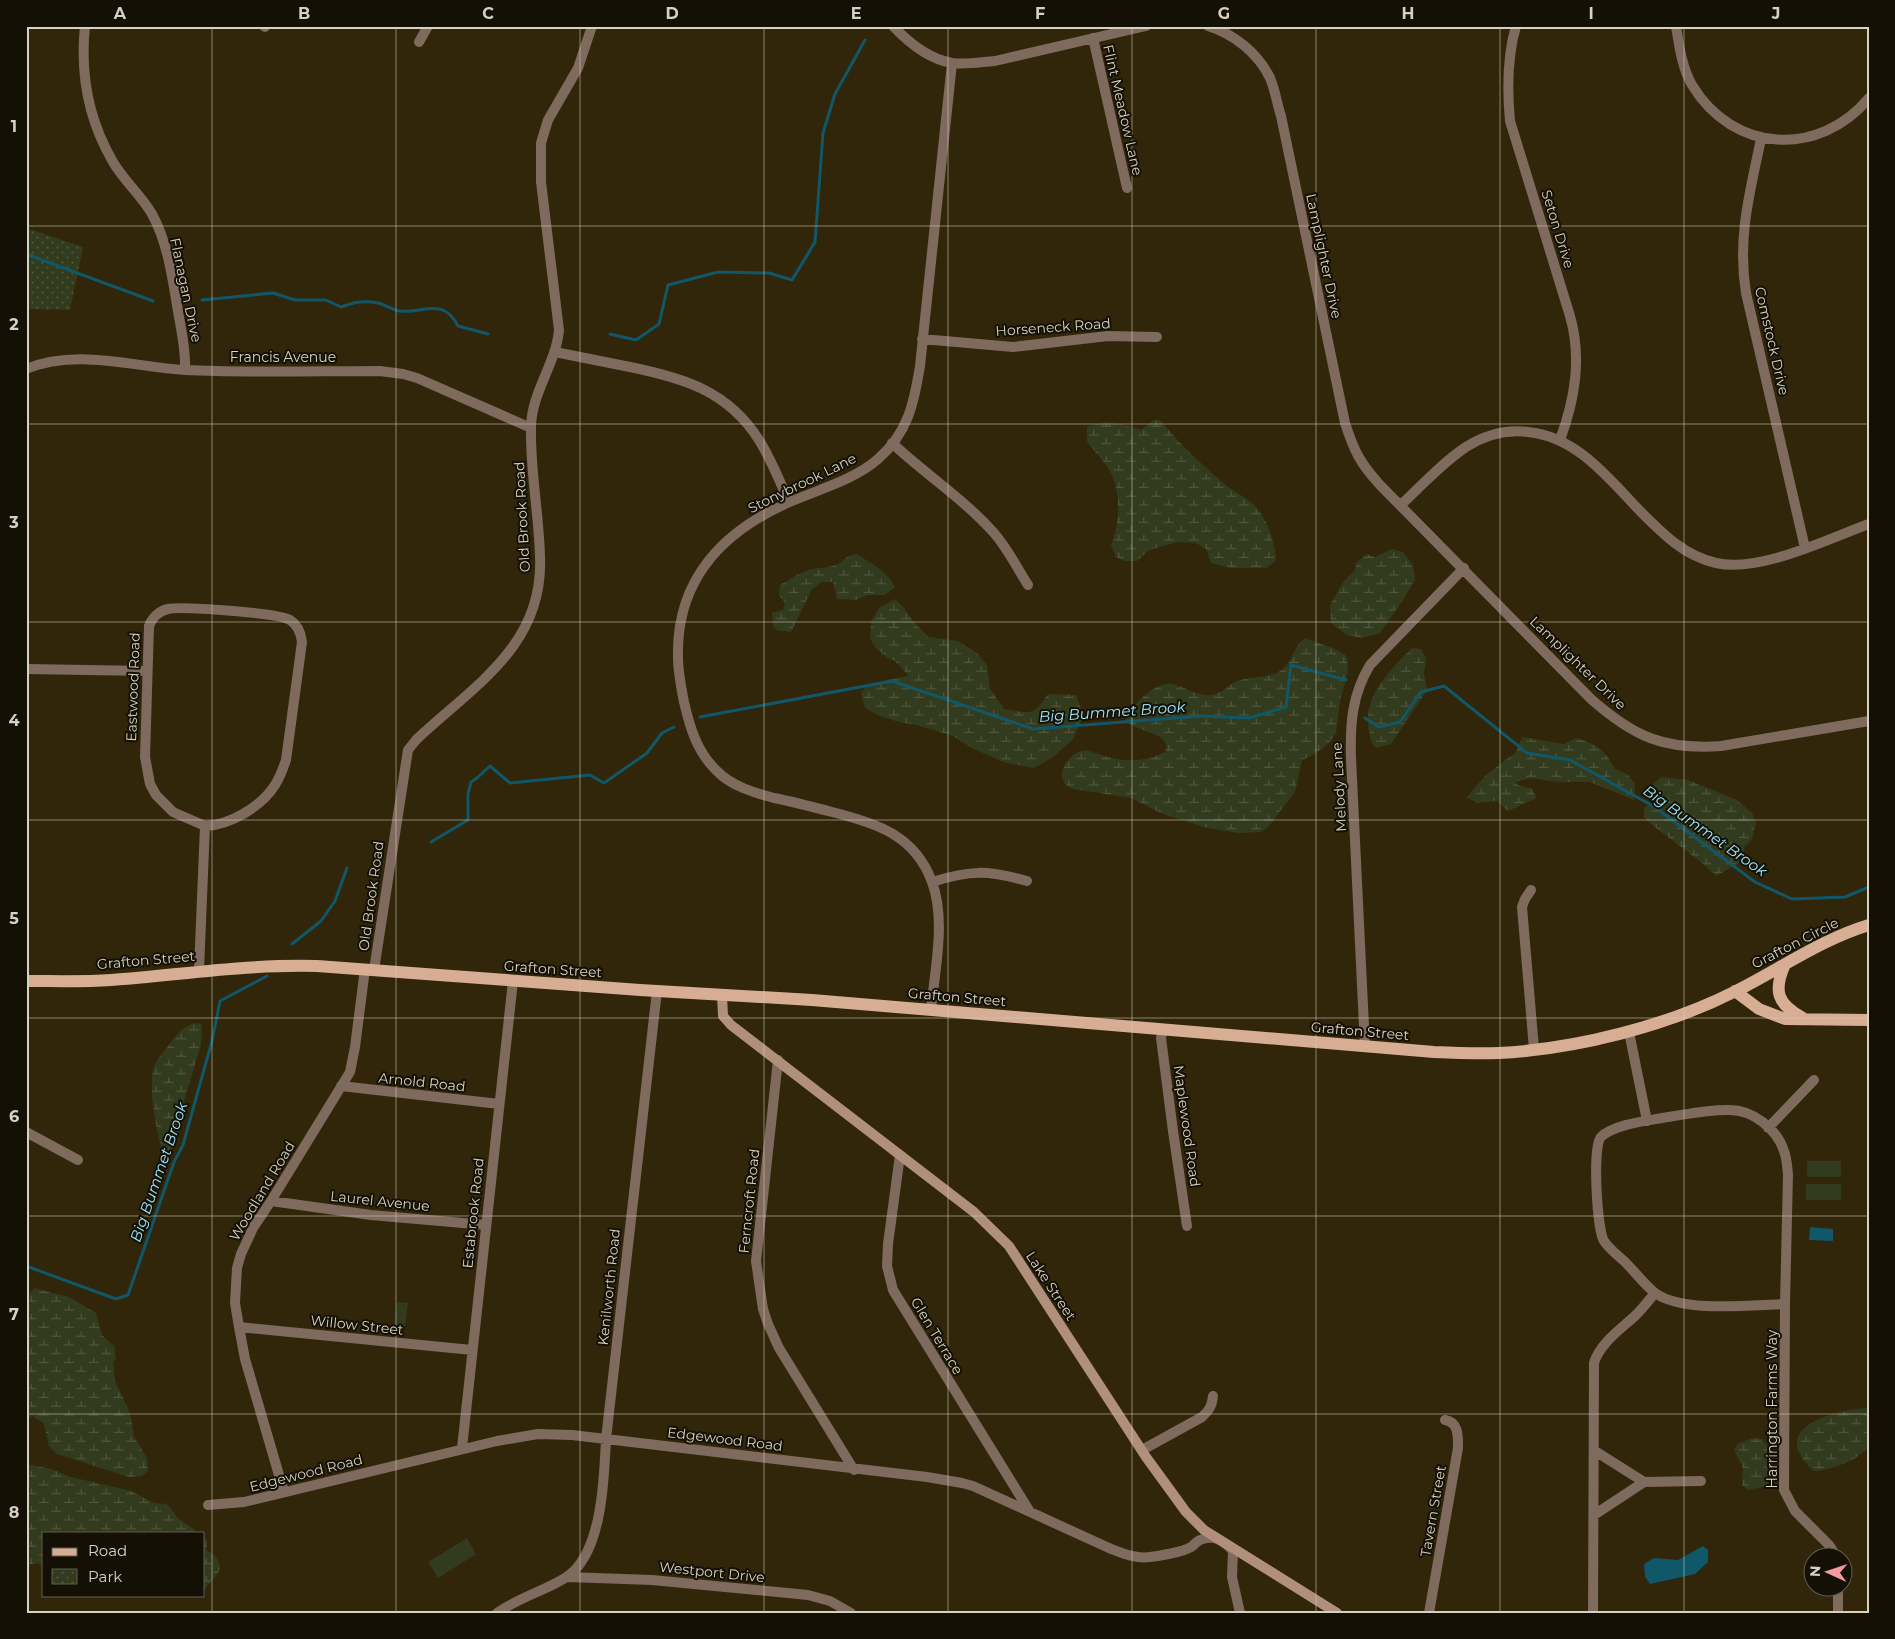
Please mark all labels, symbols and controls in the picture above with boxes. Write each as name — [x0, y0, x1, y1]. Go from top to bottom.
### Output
text: A — [113, 4, 127, 23]
text: B — [298, 4, 310, 23]
text: C — [482, 4, 494, 23]
text: D — [665, 4, 679, 23]
text: E — [851, 4, 861, 23]
text: F — [1035, 4, 1045, 23]
text: G — [1218, 4, 1230, 23]
text: H — [1402, 4, 1414, 23]
text: I — [1588, 4, 1594, 23]
text: J — [1771, 4, 1780, 23]
street label: Flint Meadow Lane — [1099, 43, 1147, 177]
text: 1 — [11, 117, 17, 136]
street label: Seton Drive — [1538, 188, 1578, 270]
street label: Lamplighter Drive — [1302, 192, 1346, 320]
street label: Flanagan Drive — [166, 236, 206, 344]
street label: Comstock Drive — [1751, 285, 1793, 397]
street label: Horseneck Road — [995, 314, 1111, 340]
text: 2 — [9, 315, 19, 334]
street label: Francis Avenue — [230, 348, 336, 366]
street label: Stonybrook Lane — [745, 449, 859, 517]
street label: Old Brook Road — [510, 461, 534, 573]
text: 3 — [8, 513, 19, 532]
street label: Lamplighter Drive — [1526, 612, 1630, 714]
street label: Eastwood Road — [122, 632, 144, 742]
water label: Big Bummet Brook — [1038, 697, 1187, 726]
text: 4 — [8, 711, 20, 730]
street label: Melody Lane — [1328, 742, 1350, 832]
water label: Big Bummet Brook — [1640, 781, 1772, 881]
street label: Old Brook Road — [354, 840, 388, 952]
text: 5 — [9, 909, 19, 928]
street label: Grafton Circle — [1748, 913, 1842, 973]
street label: Grafton Street — [96, 947, 196, 973]
street label: Grafton Street — [503, 957, 603, 981]
street label: Grafton Street — [907, 984, 1007, 1010]
street label: Grafton Street — [1310, 1018, 1410, 1044]
street label: Maplewood Road — [1170, 1064, 1204, 1188]
street label: Arnold Road — [378, 1068, 466, 1096]
water label: Big Bummet Brook — [126, 1098, 192, 1244]
text: 6 — [9, 1107, 19, 1126]
street label: Woodland Road — [225, 1138, 299, 1244]
street label: Ferncroft Road — [735, 1148, 763, 1254]
street label: Estabrook Road — [458, 1157, 488, 1269]
street label: Laurel Avenue — [329, 1187, 431, 1215]
street label: Kenilworth Road — [594, 1228, 624, 1346]
street label: Lake Street — [1022, 1248, 1080, 1324]
street label: Glen Terrace — [907, 1294, 967, 1378]
text: 7 — [9, 1305, 19, 1324]
street label: Willow Street — [310, 1311, 405, 1339]
street label: Harrington Farms Way — [1763, 1329, 1781, 1488]
street label: Edgewood Road — [666, 1423, 784, 1455]
street label: Edgewood Road — [248, 1450, 364, 1496]
street label: Tavern Street — [1416, 1464, 1450, 1558]
text: 8 — [9, 1503, 19, 1522]
legend — [42, 1532, 205, 1596]
text: Road — [88, 1541, 127, 1560]
north arrow — [1802, 1546, 1852, 1596]
street label: Westport Drive — [658, 1558, 766, 1586]
text: N — [1806, 1565, 1824, 1577]
text: Park — [88, 1567, 122, 1586]

